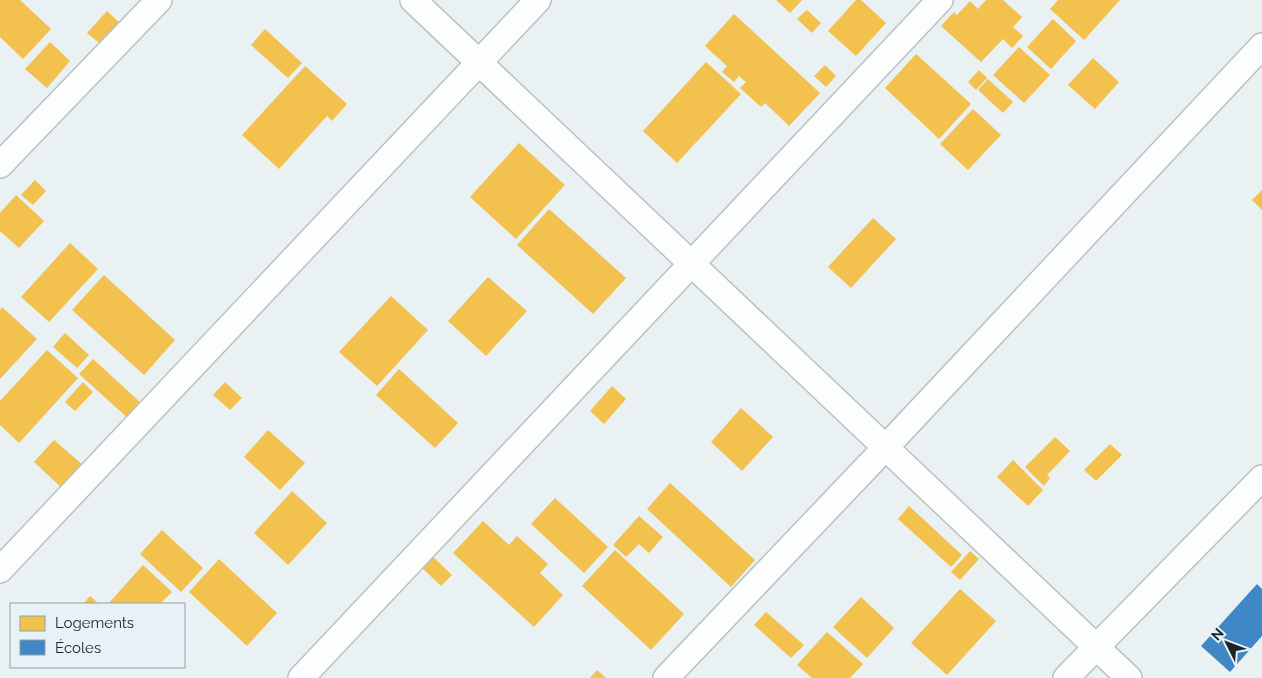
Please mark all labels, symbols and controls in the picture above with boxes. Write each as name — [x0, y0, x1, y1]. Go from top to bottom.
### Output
legend — [10, 603, 185, 668]
text: Logements — [55, 614, 134, 632]
north arrow — [1202, 618, 1252, 668]
text: N — [1208, 625, 1227, 644]
text: Écoles — [55, 639, 101, 657]

